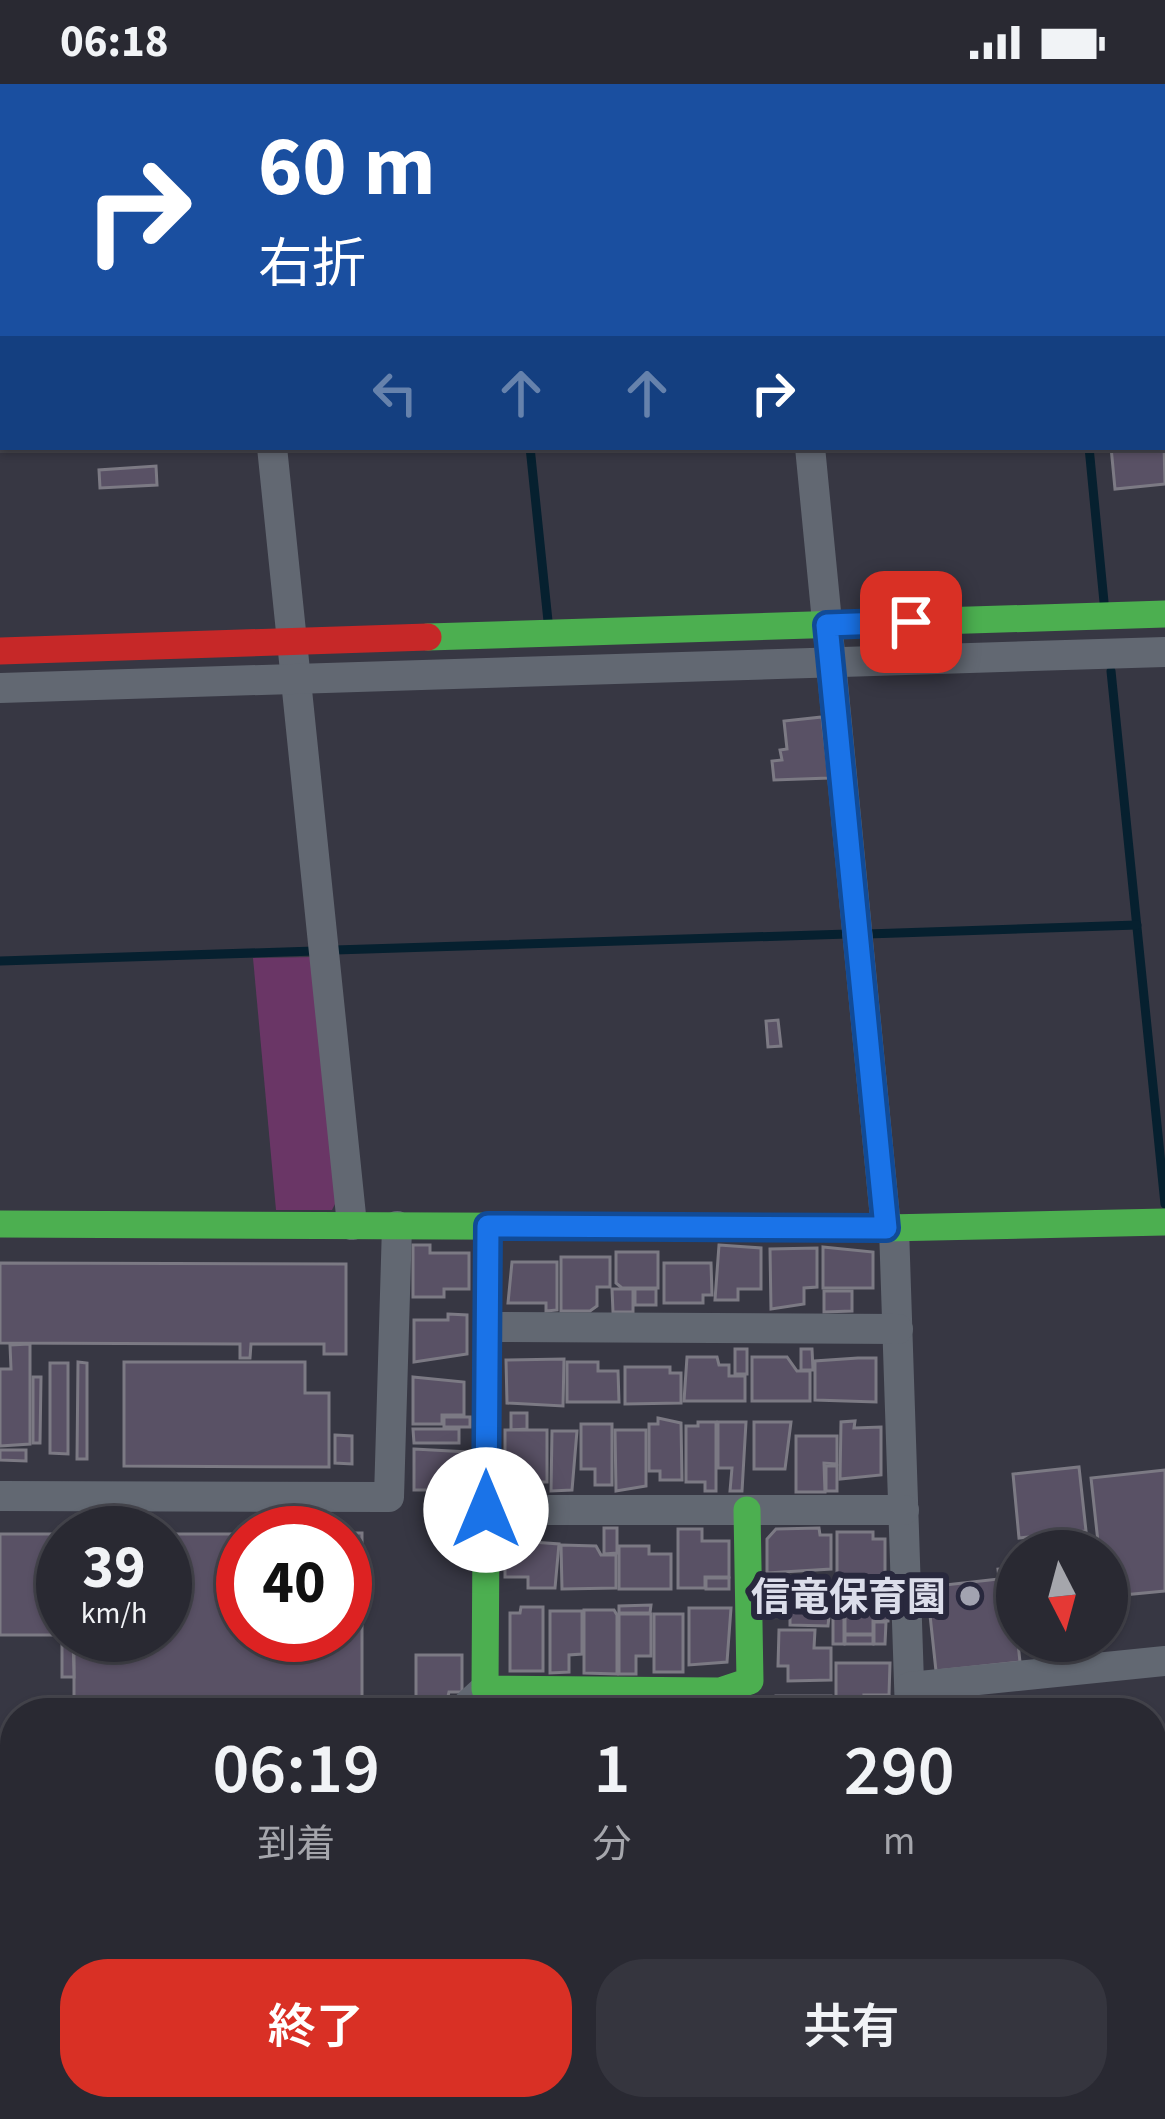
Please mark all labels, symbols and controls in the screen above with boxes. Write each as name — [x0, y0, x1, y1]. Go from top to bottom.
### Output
text: 06:18 — [60, 10, 169, 74]
text: 60 m — [258, 108, 436, 228]
icon: right — [60, 132, 216, 288]
text: 右折 — [258, 227, 366, 304]
icon: left — [362, 360, 428, 426]
icon: ahead — [488, 360, 554, 426]
icon: ahead — [614, 360, 680, 426]
icon: right — [740, 360, 806, 426]
pin — [860, 571, 962, 673]
icon: arrive — [878, 589, 944, 655]
position arrow — [423, 1447, 549, 1573]
speed limit sign: 40 — [216, 1506, 372, 1662]
text: 39 — [82, 1526, 146, 1611]
north arrow — [996, 1530, 1128, 1662]
map controls — [996, 1530, 1128, 1662]
place label: 信竜保育園 — [751, 1570, 946, 1626]
marker: 信竜保育園 — [957, 1583, 983, 1609]
text: km/h — [81, 1592, 147, 1635]
text: 06:19 — [212, 1718, 380, 1821]
text: 1 — [593, 1718, 630, 1821]
text: 290 — [844, 1720, 955, 1823]
text: m — [883, 1814, 915, 1870]
text: 到着 — [257, 1817, 335, 1873]
text: 分 — [592, 1817, 631, 1873]
button: 終了 — [60, 1959, 572, 2097]
button: 共有 — [596, 1959, 1107, 2097]

